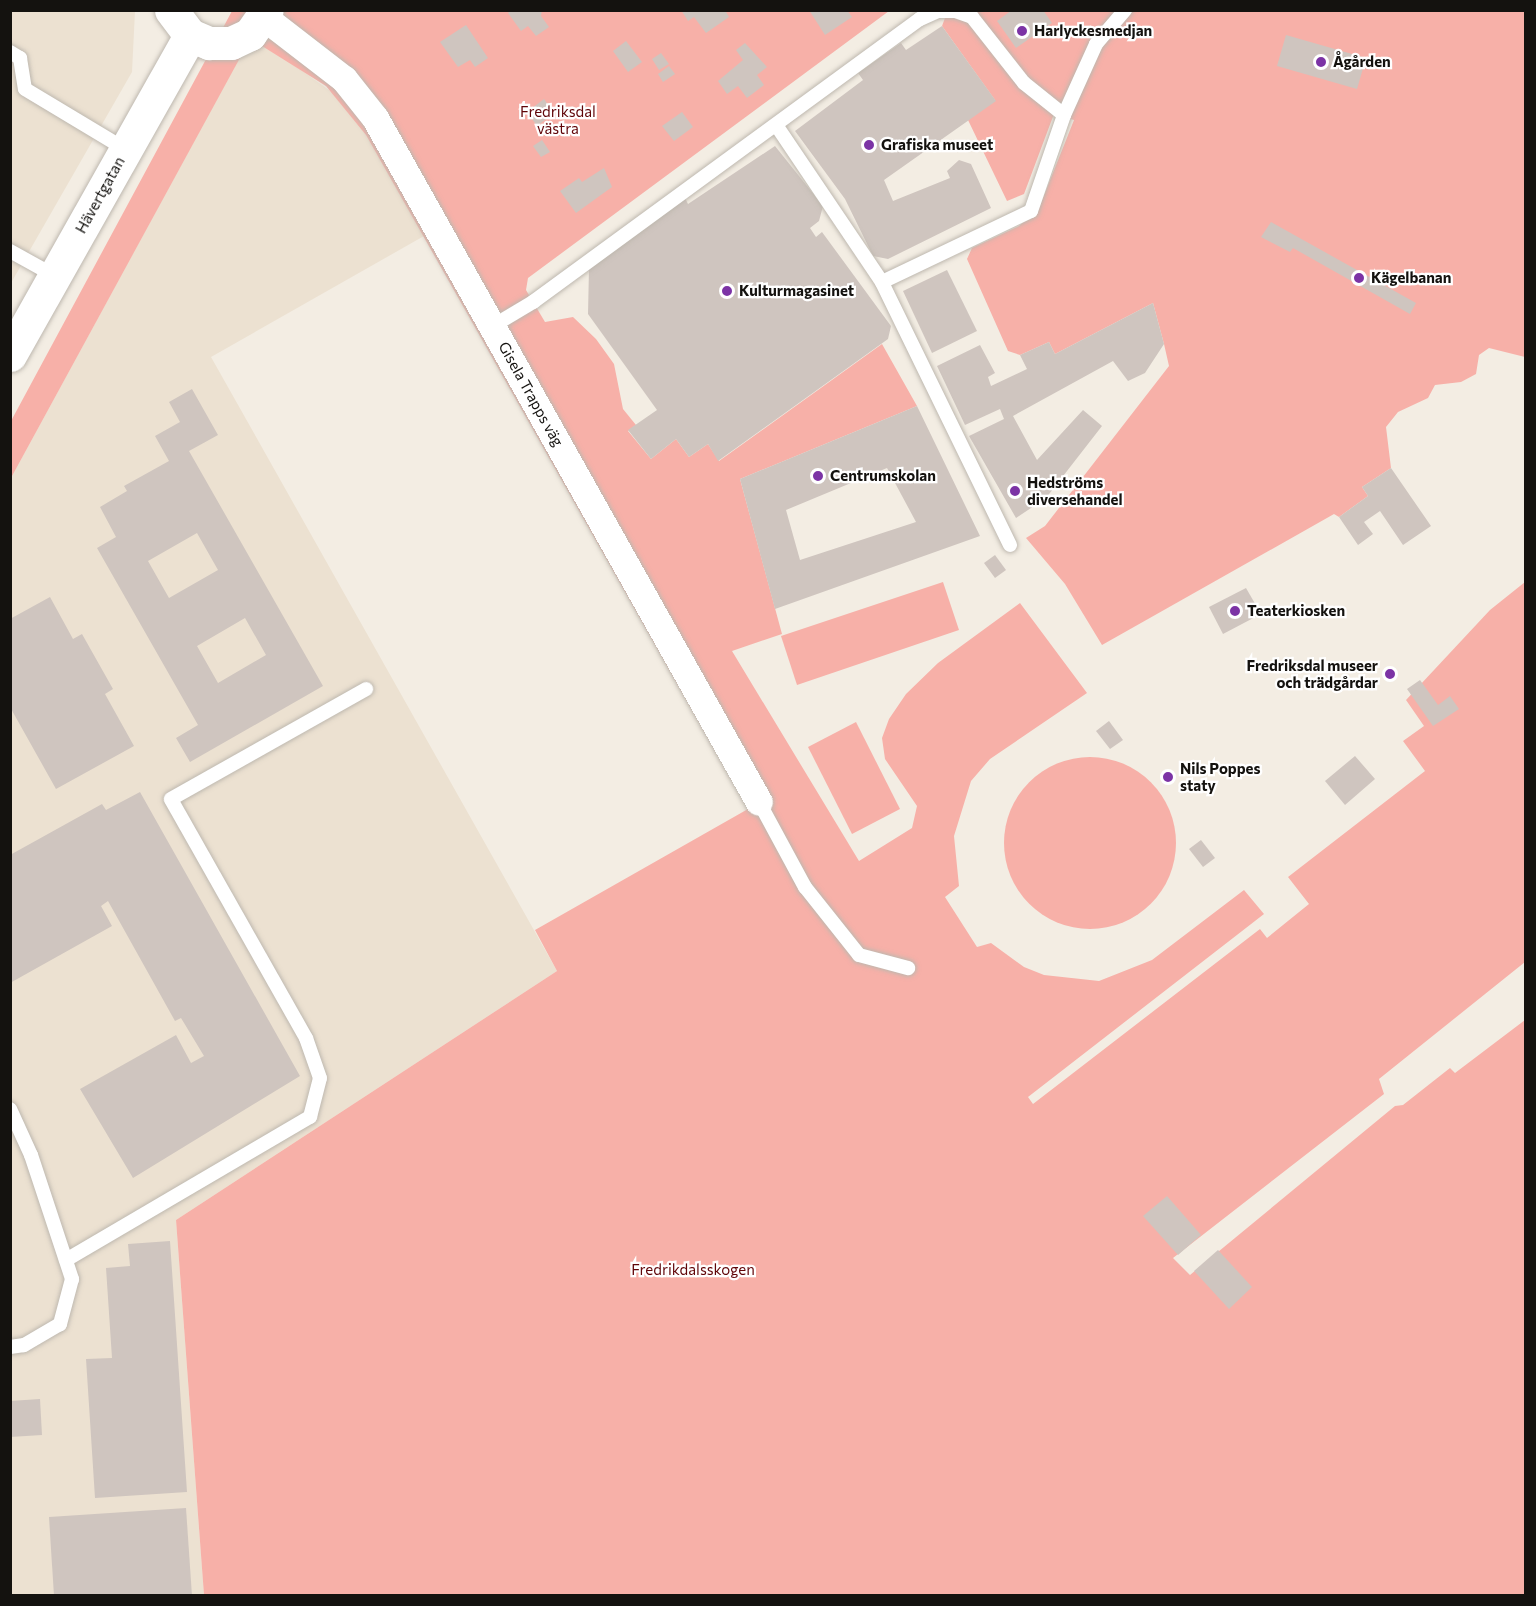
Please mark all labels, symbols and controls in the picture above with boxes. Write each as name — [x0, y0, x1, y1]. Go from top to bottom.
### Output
place label: Harlyckesmedjan — [1034, 22, 1152, 40]
marker: Harlyckesmedjan — [1015, 24, 1029, 38]
place label: Ågården — [1333, 53, 1391, 71]
marker: Ågården — [1314, 55, 1328, 69]
park label: Fredriksdal västra — [520, 102, 596, 137]
place label: Grafiska museet — [881, 136, 993, 154]
marker: Grafiska museet — [862, 138, 876, 152]
street label: Hävertgatan — [72, 154, 128, 236]
place label: Kägelbanan — [1371, 269, 1451, 287]
marker: Kägelbanan — [1352, 271, 1366, 285]
place label: Kulturmagasinet — [739, 282, 854, 300]
marker: Kulturmagasinet — [720, 284, 734, 298]
street label: Gisela Trapps väg — [495, 339, 567, 449]
place label: Centrumskolan — [830, 467, 936, 485]
marker: Centrumskolan — [811, 469, 825, 483]
place label: Hedströms diversehandel — [1027, 473, 1123, 508]
marker: Hedströms diversehandel — [1008, 484, 1022, 498]
place label: Teaterkiosken — [1247, 602, 1345, 620]
marker: Teaterkiosken — [1228, 604, 1242, 618]
place label: Fredriksdal museer och trädgårdar — [1247, 656, 1378, 691]
marker: Fredriksdal museer och trädgårdar — [1383, 667, 1397, 681]
place label: Nils Poppes staty — [1180, 759, 1261, 794]
marker: Nils Poppes staty — [1161, 770, 1175, 784]
park label: Fredrikdalsskogen — [631, 1261, 755, 1279]

